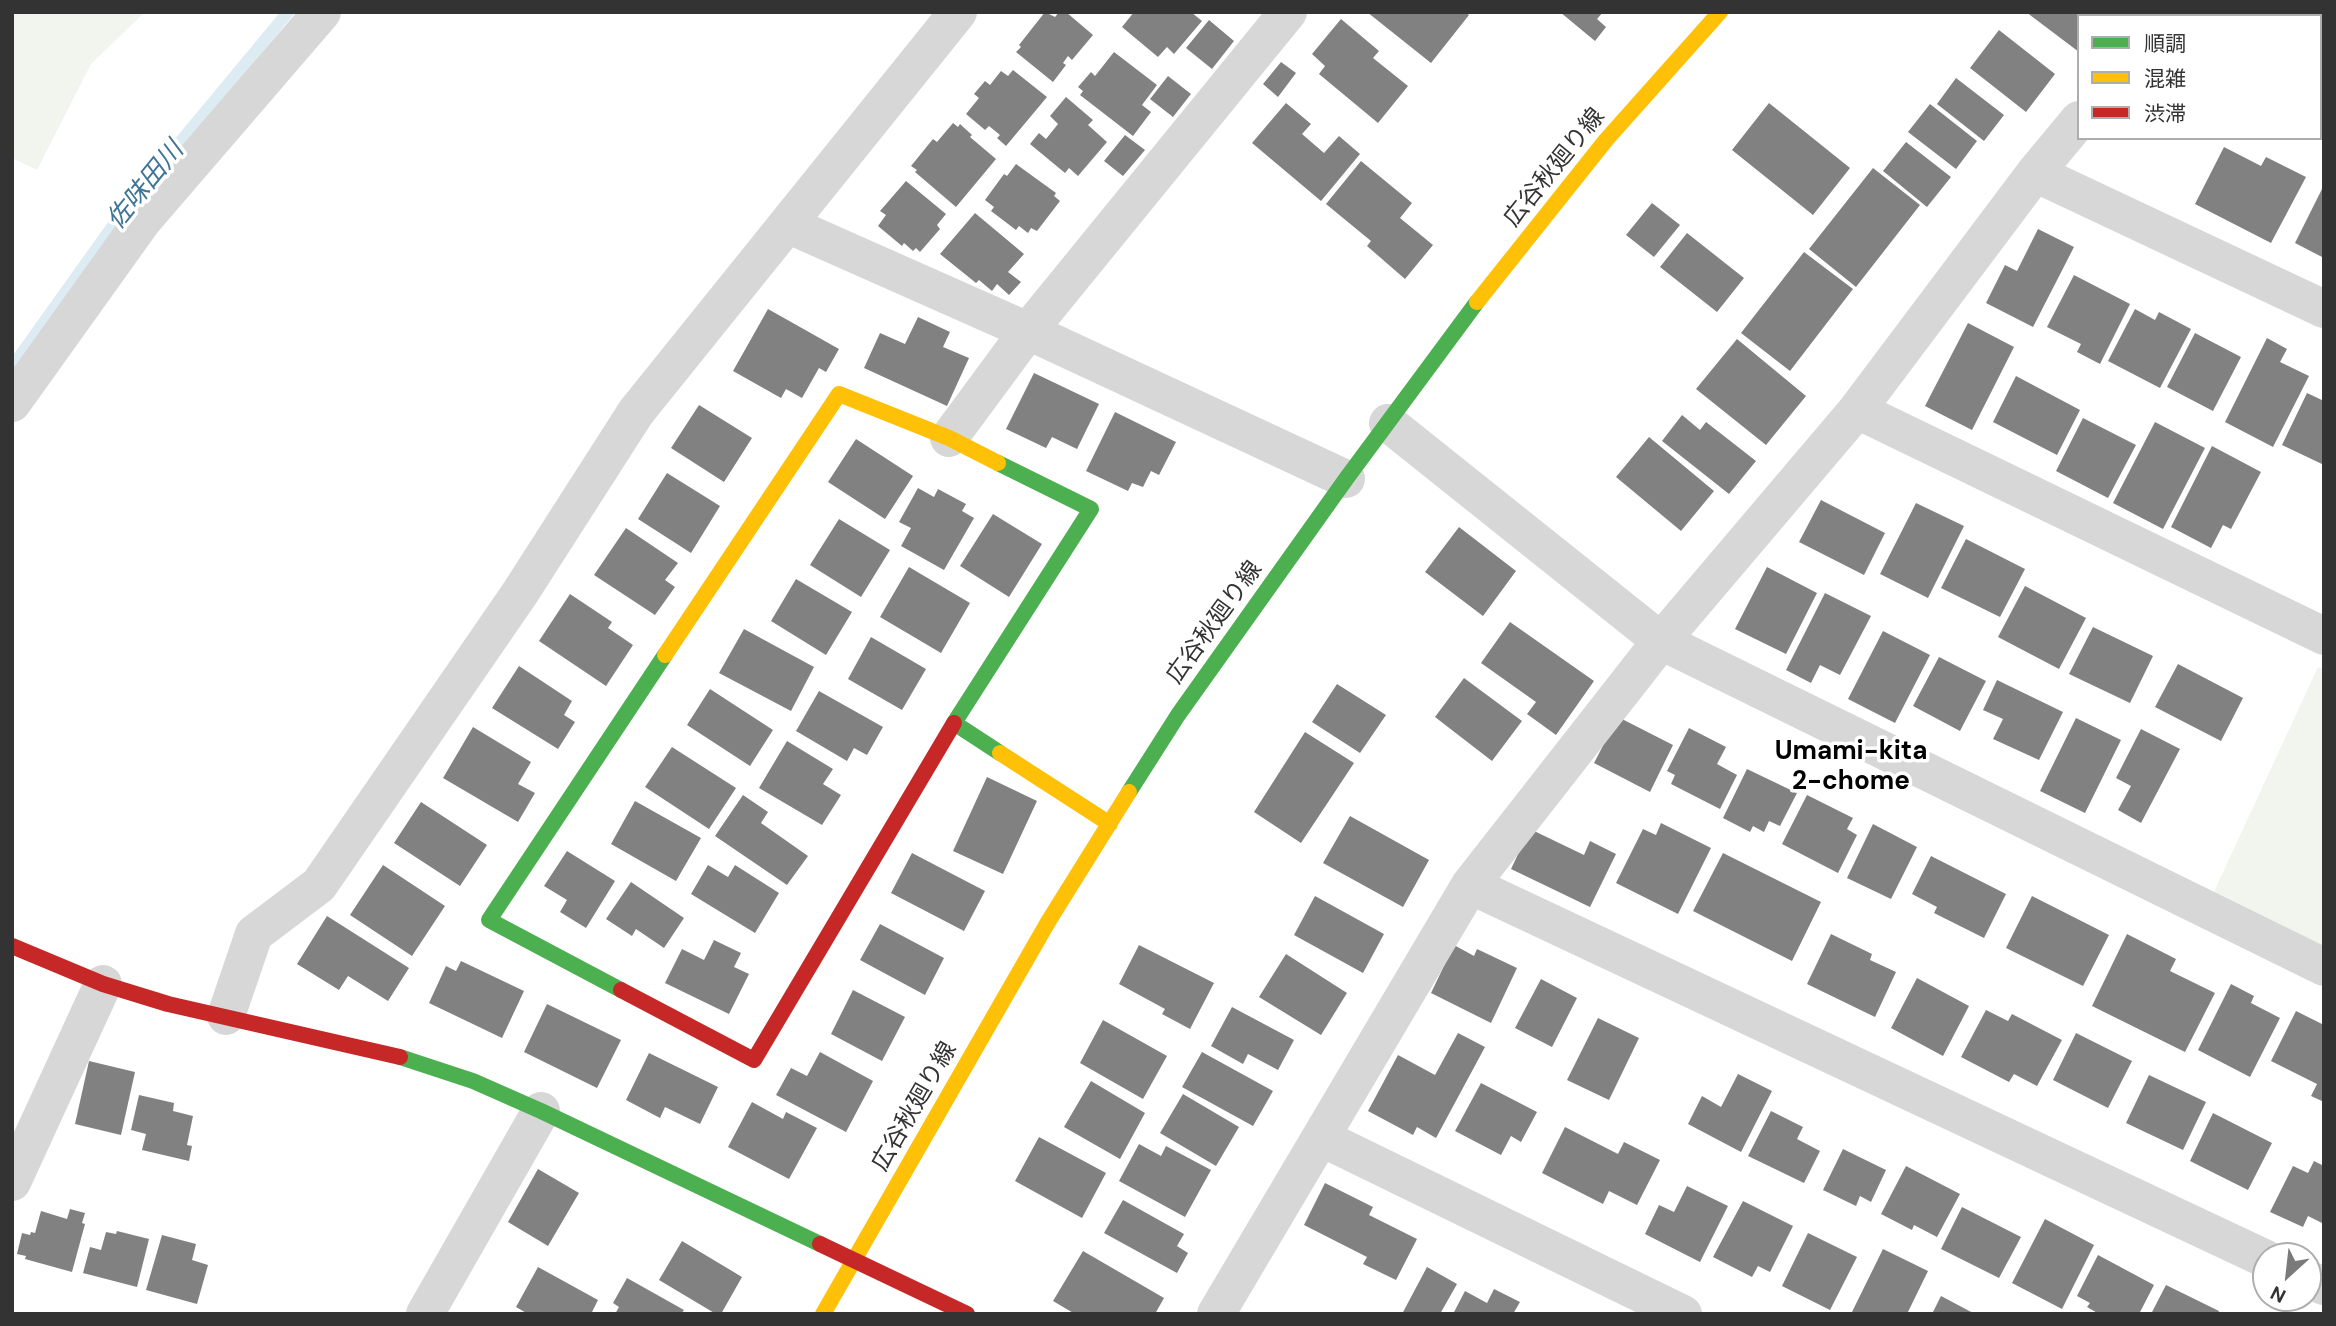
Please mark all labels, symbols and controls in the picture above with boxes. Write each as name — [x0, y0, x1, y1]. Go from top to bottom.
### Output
legend — [2077, 14, 2322, 140]
text: 順調 — [2144, 30, 2186, 58]
text: 混雑 — [2144, 65, 2186, 93]
text: 渋滞 — [2144, 100, 2186, 128]
street label: 広谷秋廻り線 — [1498, 103, 1612, 233]
water label: 佐味田川 — [101, 136, 191, 236]
street label: 広谷秋廻り線 — [1161, 556, 1269, 690]
district label: Umami-kita 2-chome — [1775, 736, 1927, 798]
street label: 広谷秋廻り線 — [867, 1037, 963, 1177]
north arrow — [2252, 1242, 2322, 1312]
text: N — [2266, 1280, 2290, 1309]

